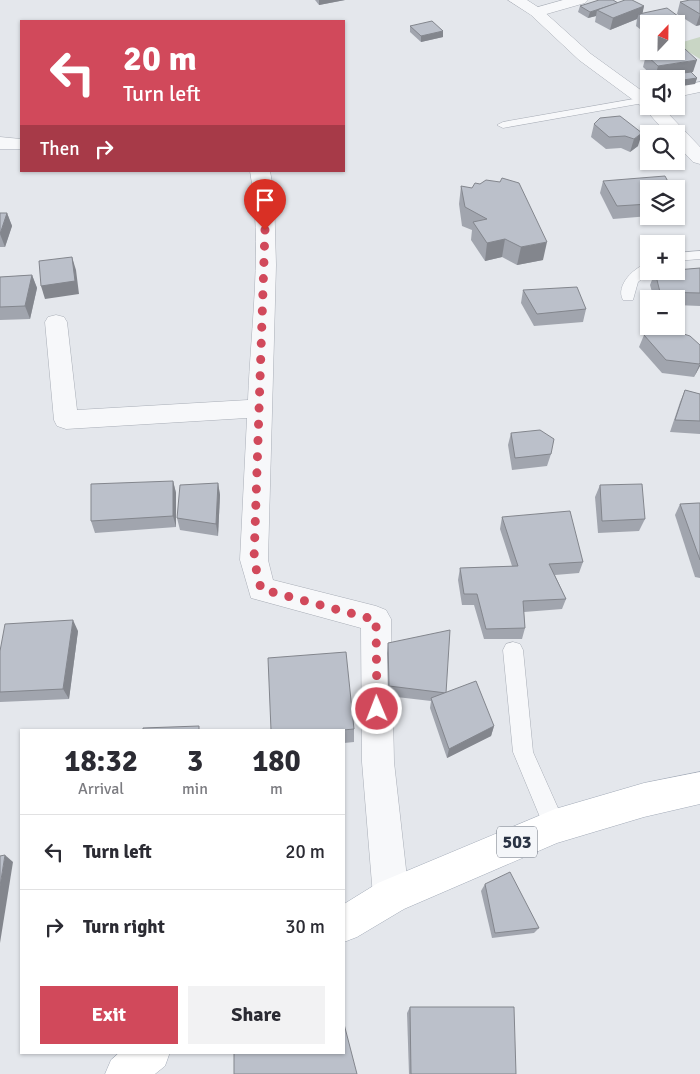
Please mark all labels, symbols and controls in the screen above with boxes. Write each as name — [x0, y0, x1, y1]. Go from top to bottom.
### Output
north arrow — [640, 15, 685, 60]
map controls — [640, 15, 685, 335]
text: 20 m — [123, 37, 197, 80]
icon: left — [40, 40, 105, 105]
button: sound — [640, 70, 685, 115]
text: Turn left — [123, 80, 201, 107]
button: search — [640, 125, 685, 170]
icon: right — [90, 135, 118, 163]
text: Then — [40, 137, 80, 161]
pin — [244, 179, 286, 230]
button: layers — [640, 180, 685, 225]
icon: arrive — [251, 186, 279, 214]
button: + — [640, 235, 685, 280]
button: − — [640, 290, 685, 335]
position arrow — [350, 682, 402, 734]
text: 18:32 — [64, 743, 138, 780]
text: 3 — [187, 743, 203, 780]
text: 180 — [252, 743, 301, 780]
text: Arrival — [78, 779, 124, 799]
text: min — [182, 779, 208, 799]
text: m — [270, 779, 283, 799]
road number: 503 — [497, 826, 537, 858]
icon: left — [40, 838, 68, 866]
text: Turn left — [83, 840, 152, 864]
text: 20 m — [285, 840, 325, 864]
icon: right — [40, 913, 68, 941]
text: Turn right — [83, 915, 165, 939]
text: 30 m — [285, 915, 325, 939]
button: Exit — [40, 986, 178, 1044]
button: Share — [188, 986, 325, 1044]

